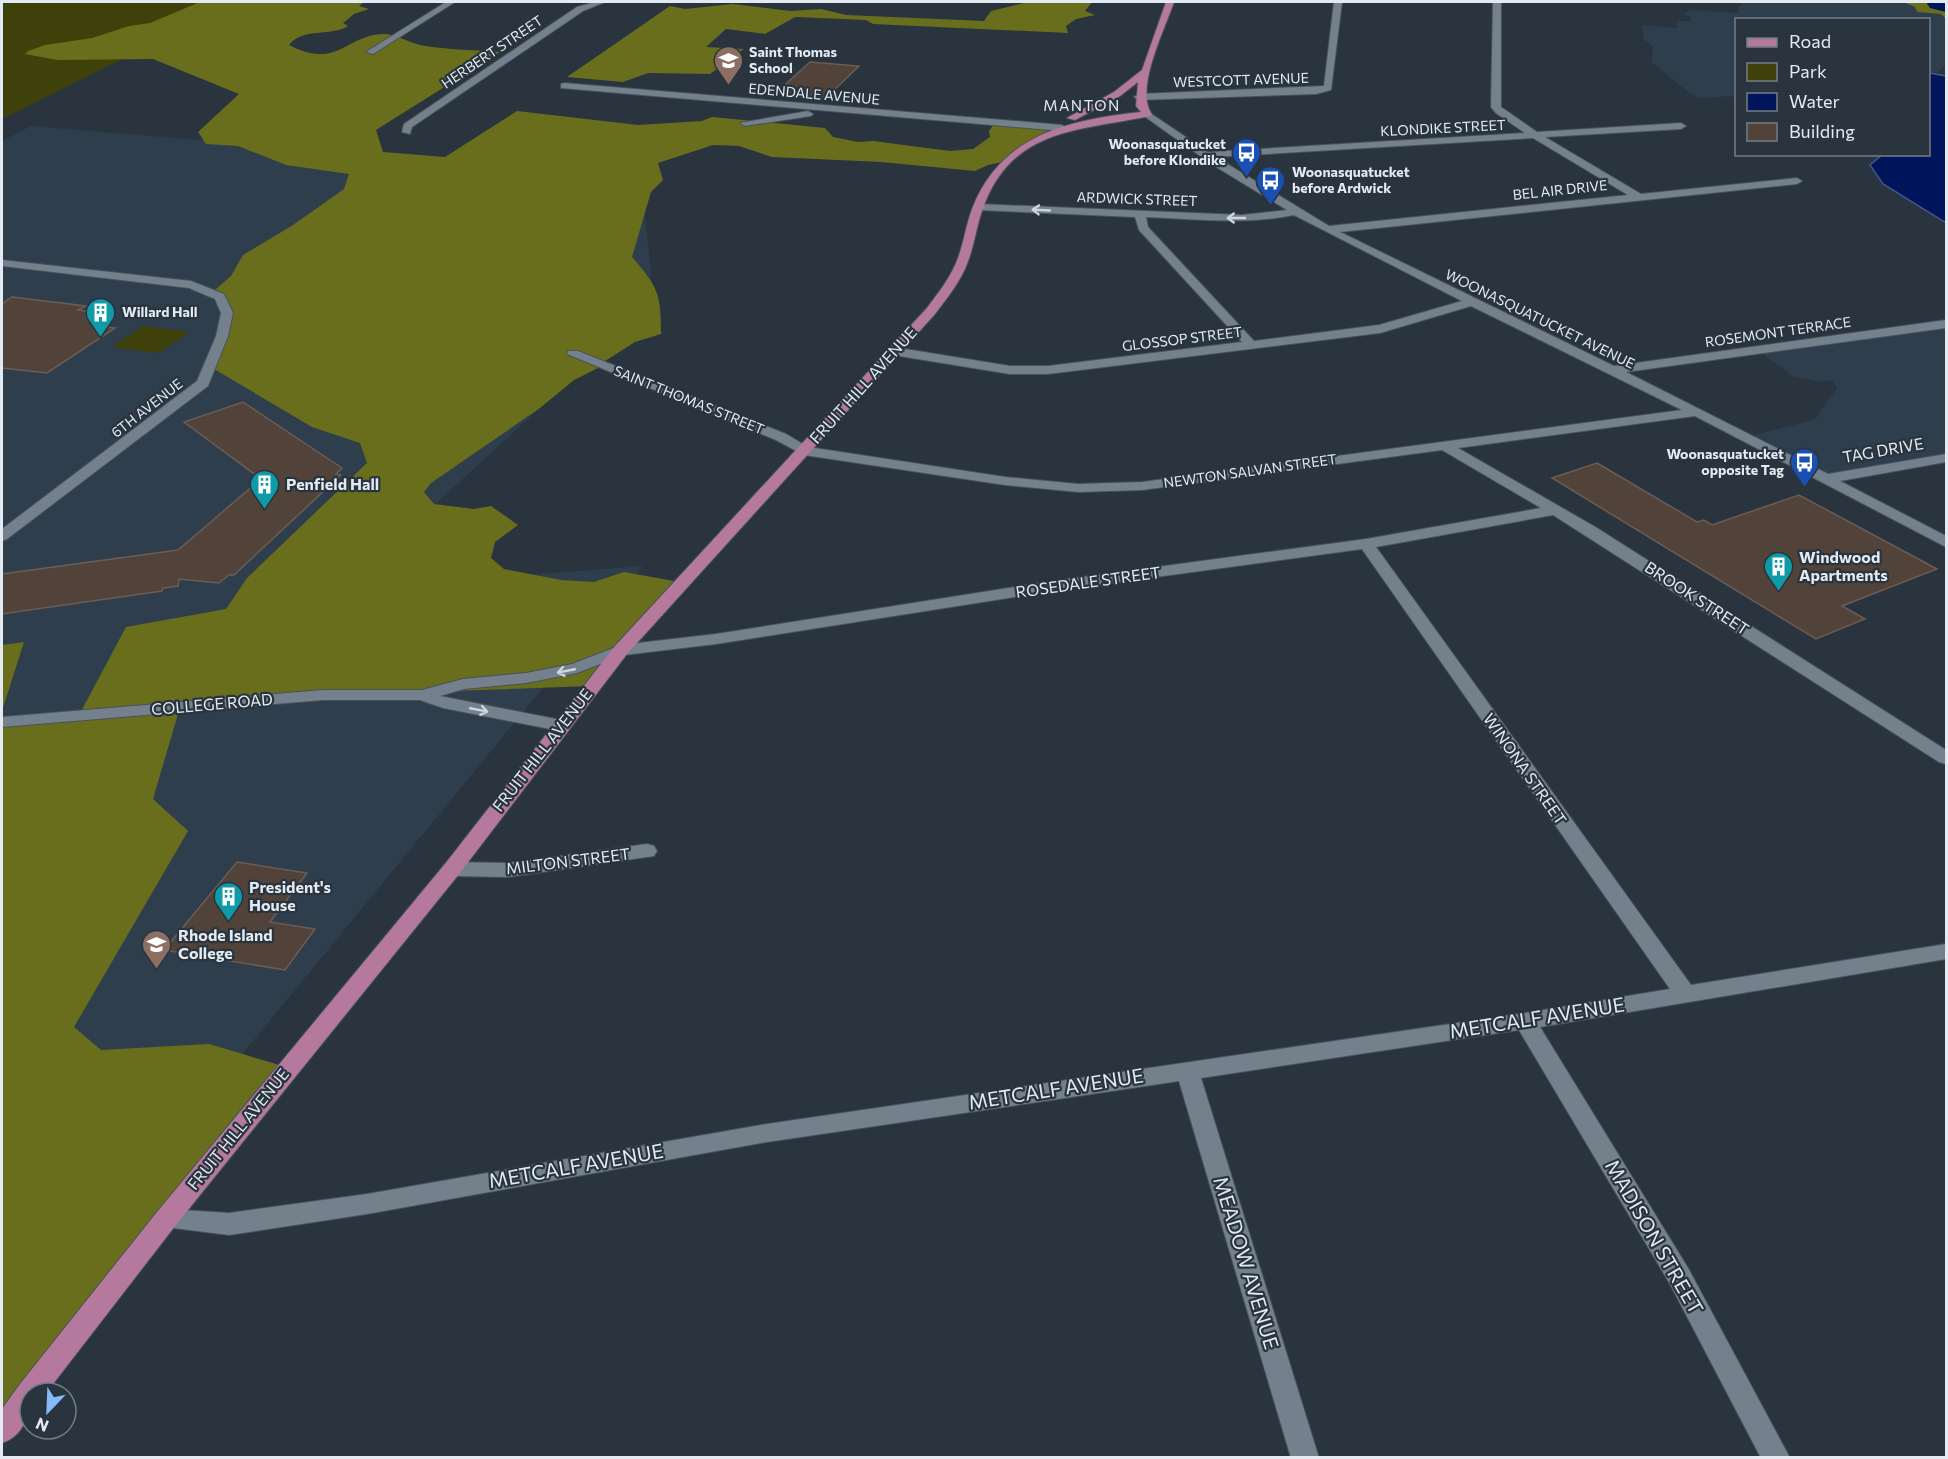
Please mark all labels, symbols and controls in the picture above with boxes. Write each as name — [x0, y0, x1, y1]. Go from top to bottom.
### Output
street label: HERBERT STREET — [438, 11, 546, 92]
legend — [1735, 18, 1930, 156]
text: Road — [1789, 30, 1831, 52]
place label: Saint Thomas School — [749, 43, 837, 76]
school or university icon: Saint Thomas School — [712, 44, 744, 86]
text: Park — [1789, 60, 1827, 82]
street label: WESTCOTT AVENUE — [1173, 69, 1309, 90]
street label: EDENDALE AVENUE — [748, 79, 880, 108]
text: Water — [1789, 90, 1840, 112]
district label: MANTON — [1043, 96, 1121, 114]
street label: KLONDIKE STREET — [1380, 116, 1506, 139]
text: Building — [1789, 120, 1855, 142]
place label: Woonasquatucket before Klondike — [1108, 135, 1226, 168]
bus stop icon: Woonasquatucket before Klondike — [1231, 136, 1263, 178]
place label: Woonasquatucket before Ardwick — [1292, 163, 1410, 196]
bus stop icon: Woonasquatucket before Ardwick — [1255, 164, 1287, 206]
street label: BEL AIR DRIVE — [1512, 176, 1608, 203]
street label: ARDWICK STREET — [1076, 188, 1198, 209]
one-way arrow — [1032, 205, 1052, 216]
one-way arrow — [1227, 212, 1247, 223]
street label: WOONASQUATUCKET AVENUE — [1443, 265, 1638, 372]
building icon: Willard Hall — [85, 296, 117, 338]
place label: Willard Hall — [122, 303, 198, 320]
street label: ROSEMONT TERRACE — [1704, 313, 1852, 350]
street label: FRUIT HILL AVENUE — [805, 322, 920, 447]
street label: GLOSSOP STREET — [1121, 323, 1243, 354]
street label: SAINT THOMAS STREET — [612, 362, 767, 438]
street label: 6TH AVENUE — [108, 375, 186, 441]
street label: TAG DRIVE — [1841, 433, 1925, 466]
place label: Woonasquatucket opposite Tag — [1666, 445, 1784, 478]
bus stop icon: Woonasquatucket opposite Tag — [1789, 446, 1821, 488]
street label: NEWTON SALVAN STREET — [1162, 450, 1338, 491]
building icon: Penfield Hall — [249, 468, 281, 510]
place label: Penfield Hall — [286, 474, 379, 493]
place label: Windwood Apartments — [1799, 547, 1888, 584]
building icon: Windwood Apartments — [1762, 550, 1794, 592]
street label: BROOK STREET — [1642, 557, 1753, 638]
street label: ROSEDALE STREET — [1014, 562, 1161, 601]
one-way arrow — [557, 666, 576, 677]
street label: FRUIT HILL AVENUE — [488, 685, 595, 815]
street label: COLLEGE ROAD — [150, 689, 274, 718]
one-way arrow — [469, 705, 488, 716]
street label: WINONA STREET — [1480, 709, 1571, 828]
street label: MILTON STREET — [505, 843, 631, 878]
place label: President's House — [249, 877, 331, 914]
building icon: President's House — [212, 880, 244, 922]
place label: Rhode Island College — [178, 925, 273, 962]
school or university icon: Rhode Island College — [141, 928, 173, 970]
street label: METCALF AVENUE — [1448, 991, 1626, 1043]
street label: METCALF AVENUE — [967, 1062, 1145, 1114]
street label: FRUIT HILL AVENUE — [183, 1064, 292, 1193]
street label: METCALF AVENUE — [487, 1138, 665, 1192]
street label: MADISON STREET — [1601, 1155, 1709, 1318]
street label: MEADOW AVENUE — [1209, 1174, 1285, 1352]
north arrow — [18, 1381, 78, 1441]
text: N — [33, 1414, 51, 1436]

